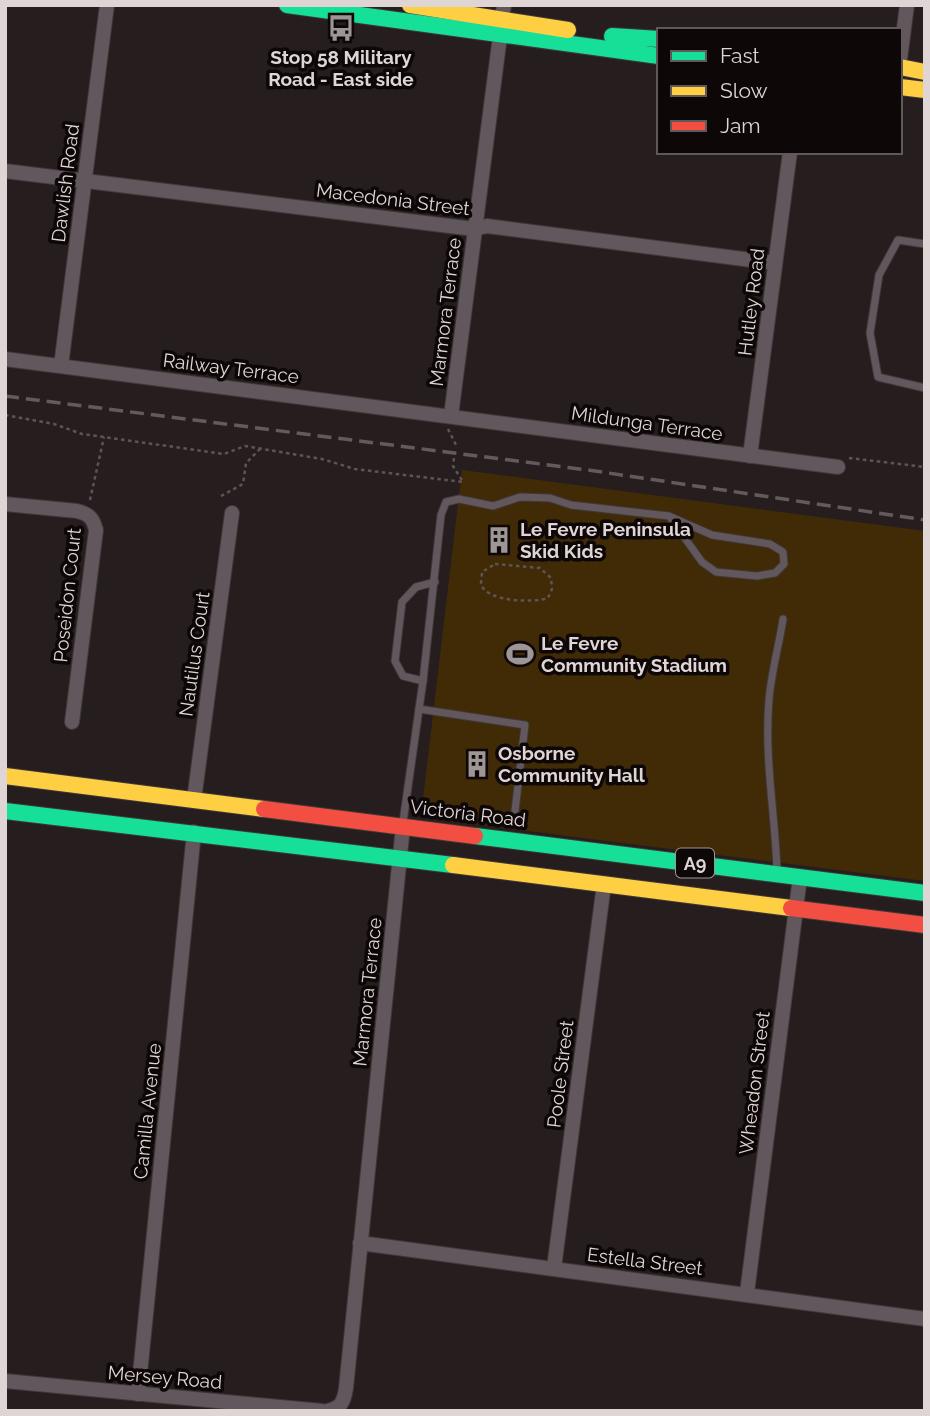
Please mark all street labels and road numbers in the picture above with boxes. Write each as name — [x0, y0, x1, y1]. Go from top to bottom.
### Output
street label: Dawlish Road — [47, 123, 83, 243]
street label: Macedonia Street — [315, 179, 472, 219]
street label: Marmora Terrace — [425, 237, 465, 387]
street label: Hutley Road — [734, 247, 768, 357]
street label: Railway Terrace — [162, 349, 300, 387]
street label: Mildunga Terrace — [570, 402, 724, 444]
street label: Poseidon Court — [49, 526, 85, 663]
street label: Nautilus Court — [174, 590, 214, 718]
street label: Victoria Road — [409, 795, 527, 831]
road number: A9 — [676, 848, 714, 878]
street label: Marmora Terrace — [348, 917, 386, 1067]
street label: Wheadon Street — [734, 1009, 774, 1156]
street label: Poole Street — [542, 1018, 578, 1129]
street label: Camilla Avenue — [129, 1042, 165, 1180]
street label: Estella Street — [586, 1243, 705, 1279]
street label: Mersey Road — [107, 1361, 223, 1393]

